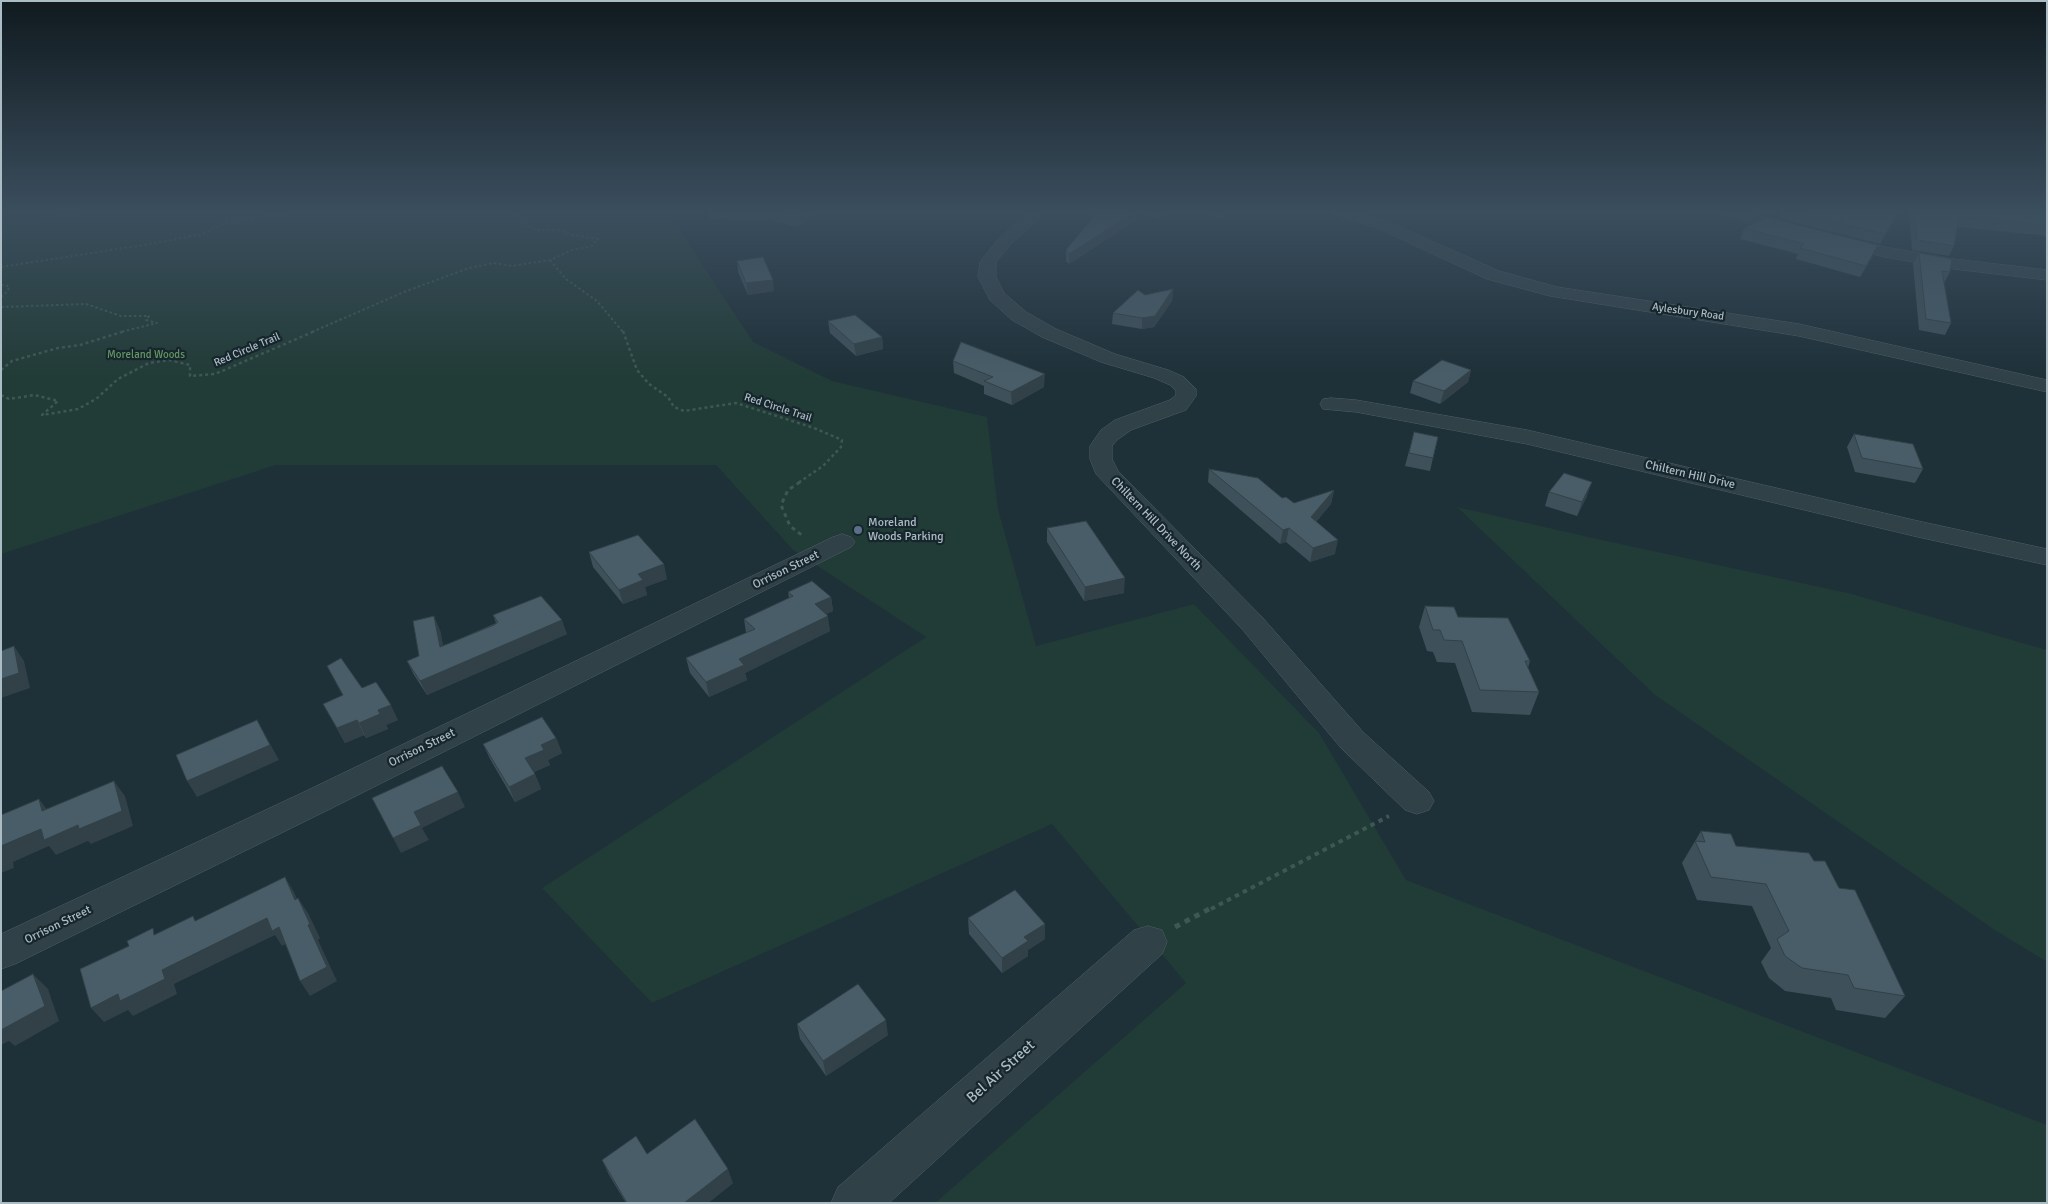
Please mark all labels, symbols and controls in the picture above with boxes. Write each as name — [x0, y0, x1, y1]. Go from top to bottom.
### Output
street label: Aylesbury Road — [1651, 300, 1725, 324]
street label: Red Circle Trail — [212, 330, 282, 370]
park label: Moreland Woods — [107, 348, 185, 362]
street label: Red Circle Trail — [742, 391, 814, 425]
street label: Chiltern Hill Drive — [1644, 458, 1736, 492]
street label: Chiltern Hill Drive North — [1108, 474, 1204, 574]
place label: Moreland Woods Parking — [868, 516, 944, 544]
marker: Moreland Woods Parking — [852, 524, 864, 536]
street label: Orrison Street — [750, 548, 822, 592]
street label: Orrison Street — [386, 726, 458, 770]
street label: Orrison Street — [22, 903, 94, 947]
street label: Bel Air Street — [963, 1037, 1039, 1107]

